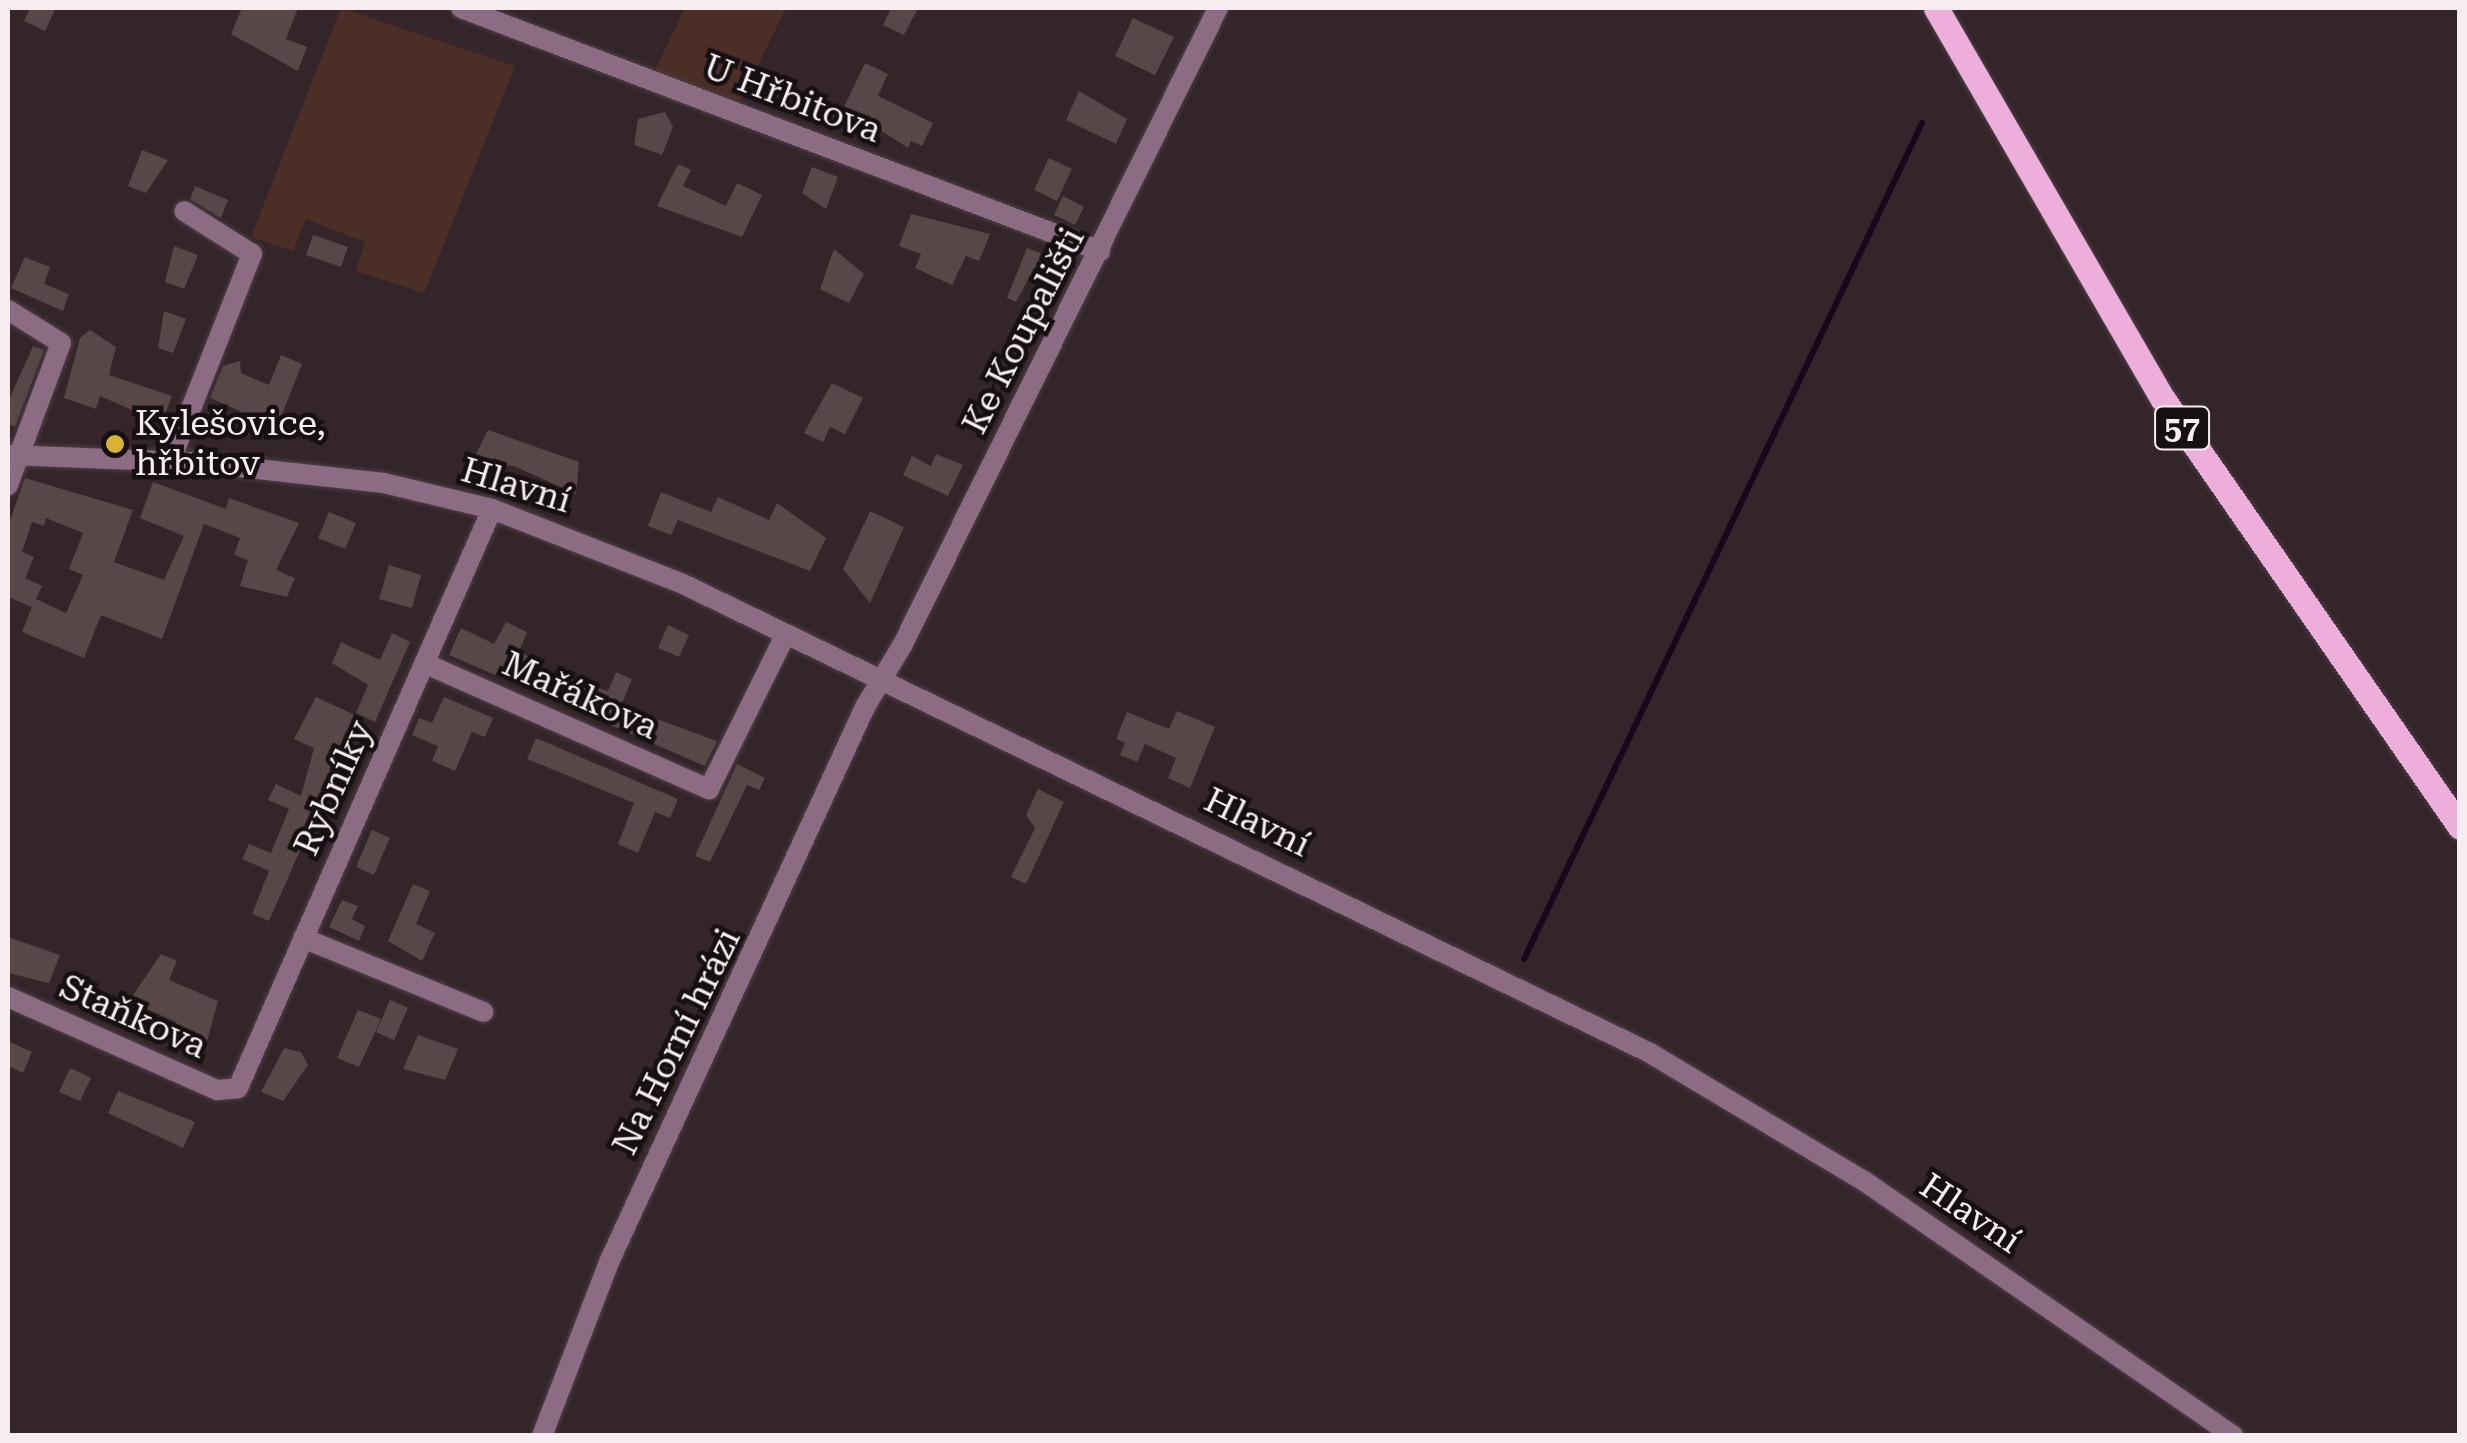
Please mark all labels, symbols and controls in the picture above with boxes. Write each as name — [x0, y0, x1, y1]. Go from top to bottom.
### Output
street label: U Hřbitova — [697, 46, 887, 152]
street label: Ke Koupališti — [954, 221, 1094, 441]
road number: 57 — [2152, 401, 2212, 455]
place label: Kylešovice, hřbitov — [135, 403, 326, 485]
marker: Kylešovice, hřbitov — [104, 433, 126, 455]
street label: Hlavní — [456, 450, 576, 522]
street label: Mařákova — [496, 643, 664, 749]
street label: Rybníky — [286, 714, 382, 862]
street label: Hlavní — [1197, 780, 1317, 866]
street label: Na Horní hrázi — [604, 922, 750, 1162]
street label: Staňkova — [53, 966, 213, 1068]
street label: Hlavní — [1912, 1165, 2028, 1263]

